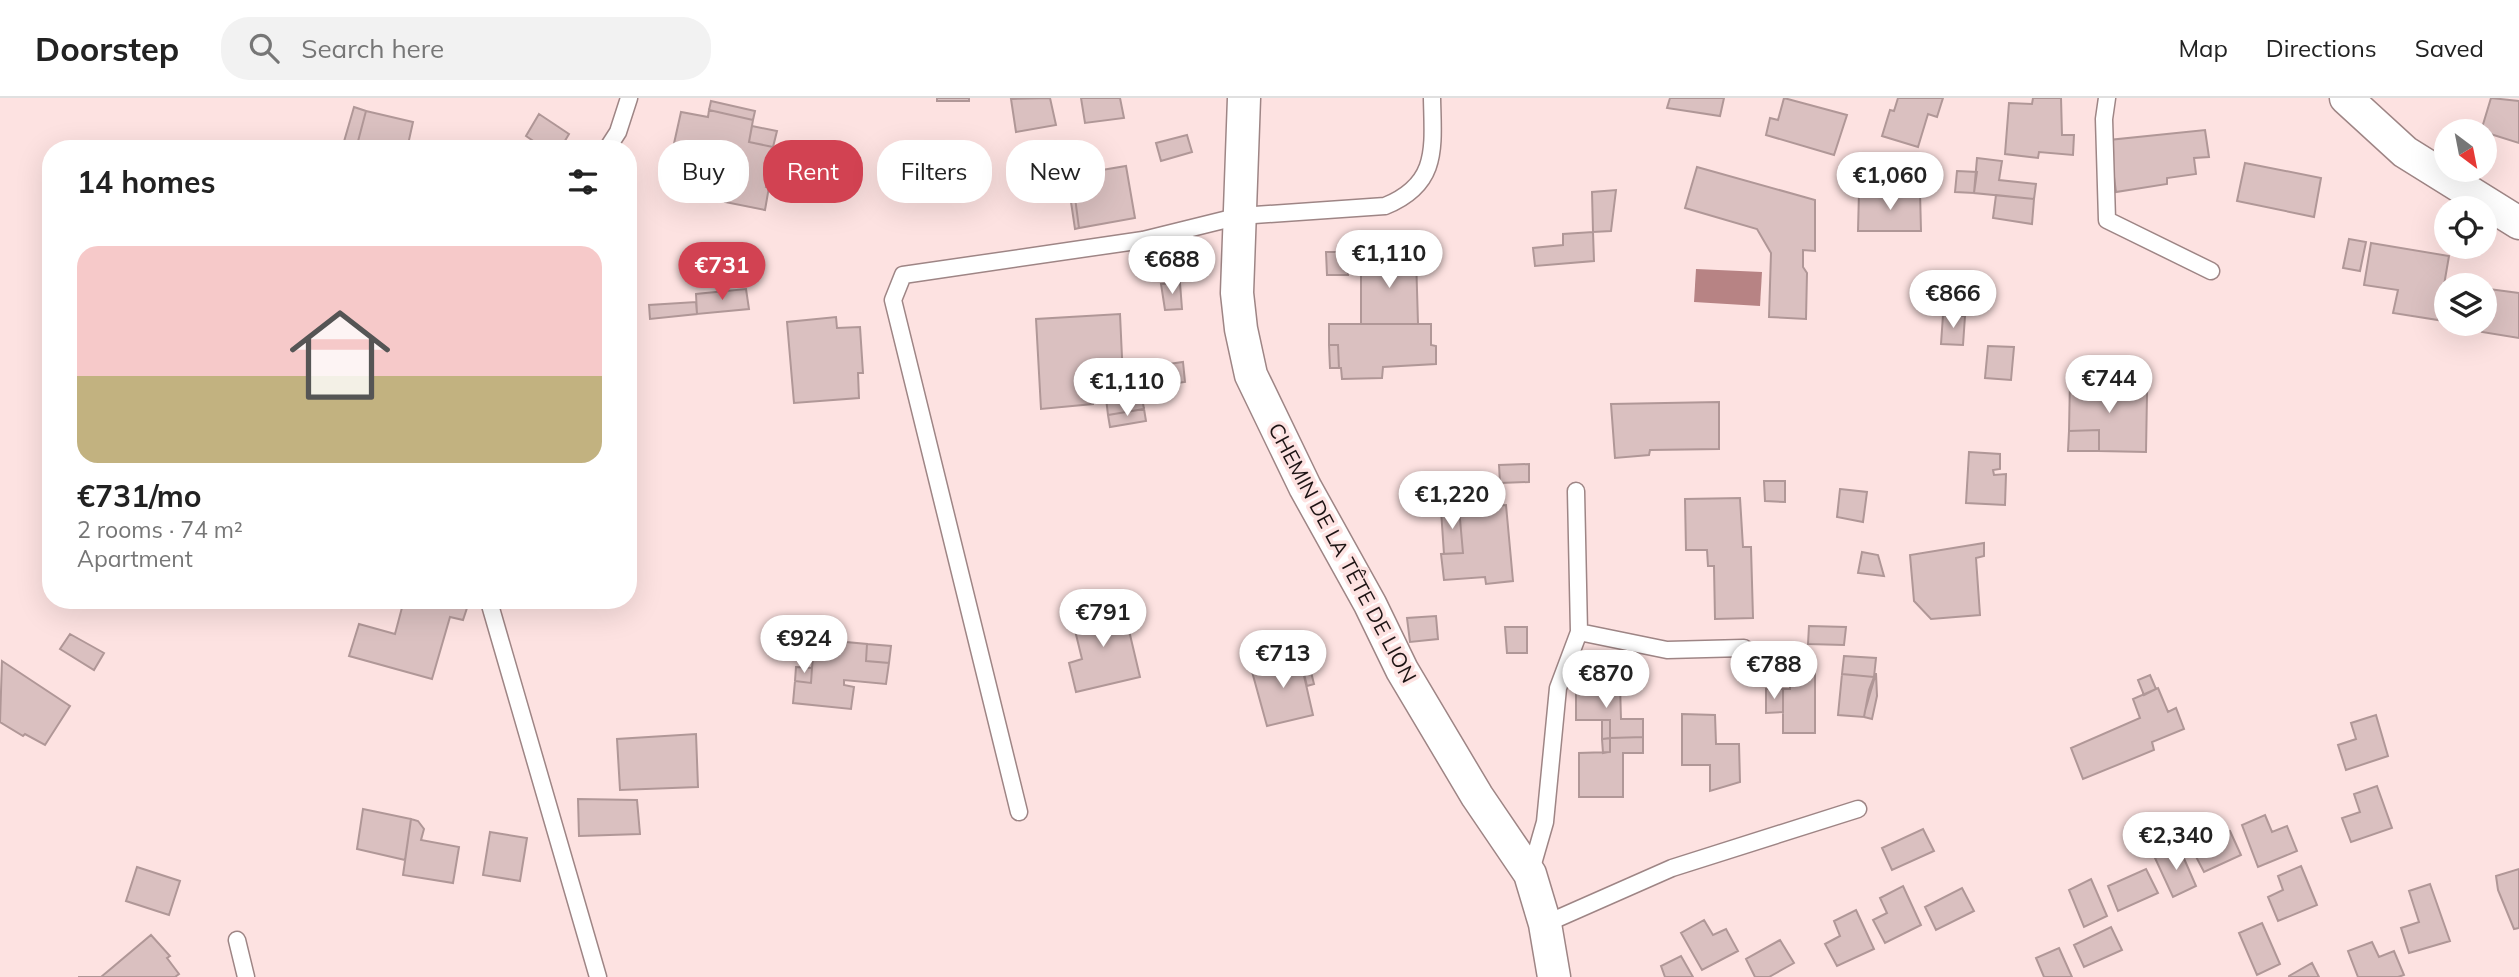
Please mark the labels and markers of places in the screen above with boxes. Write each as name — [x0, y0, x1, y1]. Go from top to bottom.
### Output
pin: €1,060 — [1833, 152, 1947, 212]
pin: €1,110 — [1332, 230, 1446, 290]
pin: €688 — [1131, 236, 1213, 296]
pin: €731 — [681, 242, 763, 302]
pin: €866 — [1912, 271, 1994, 330]
pin: €744 — [2068, 356, 2150, 415]
pin: €1,110 — [1070, 358, 1184, 418]
pin: €1,220 — [1395, 472, 1509, 531]
pin: €791 — [1062, 589, 1144, 649]
pin: €924 — [763, 616, 845, 675]
pin: €713 — [1242, 630, 1324, 690]
pin: €788 — [1733, 642, 1815, 701]
pin: €870 — [1565, 650, 1647, 710]
pin: €2,340 — [2119, 812, 2233, 872]

